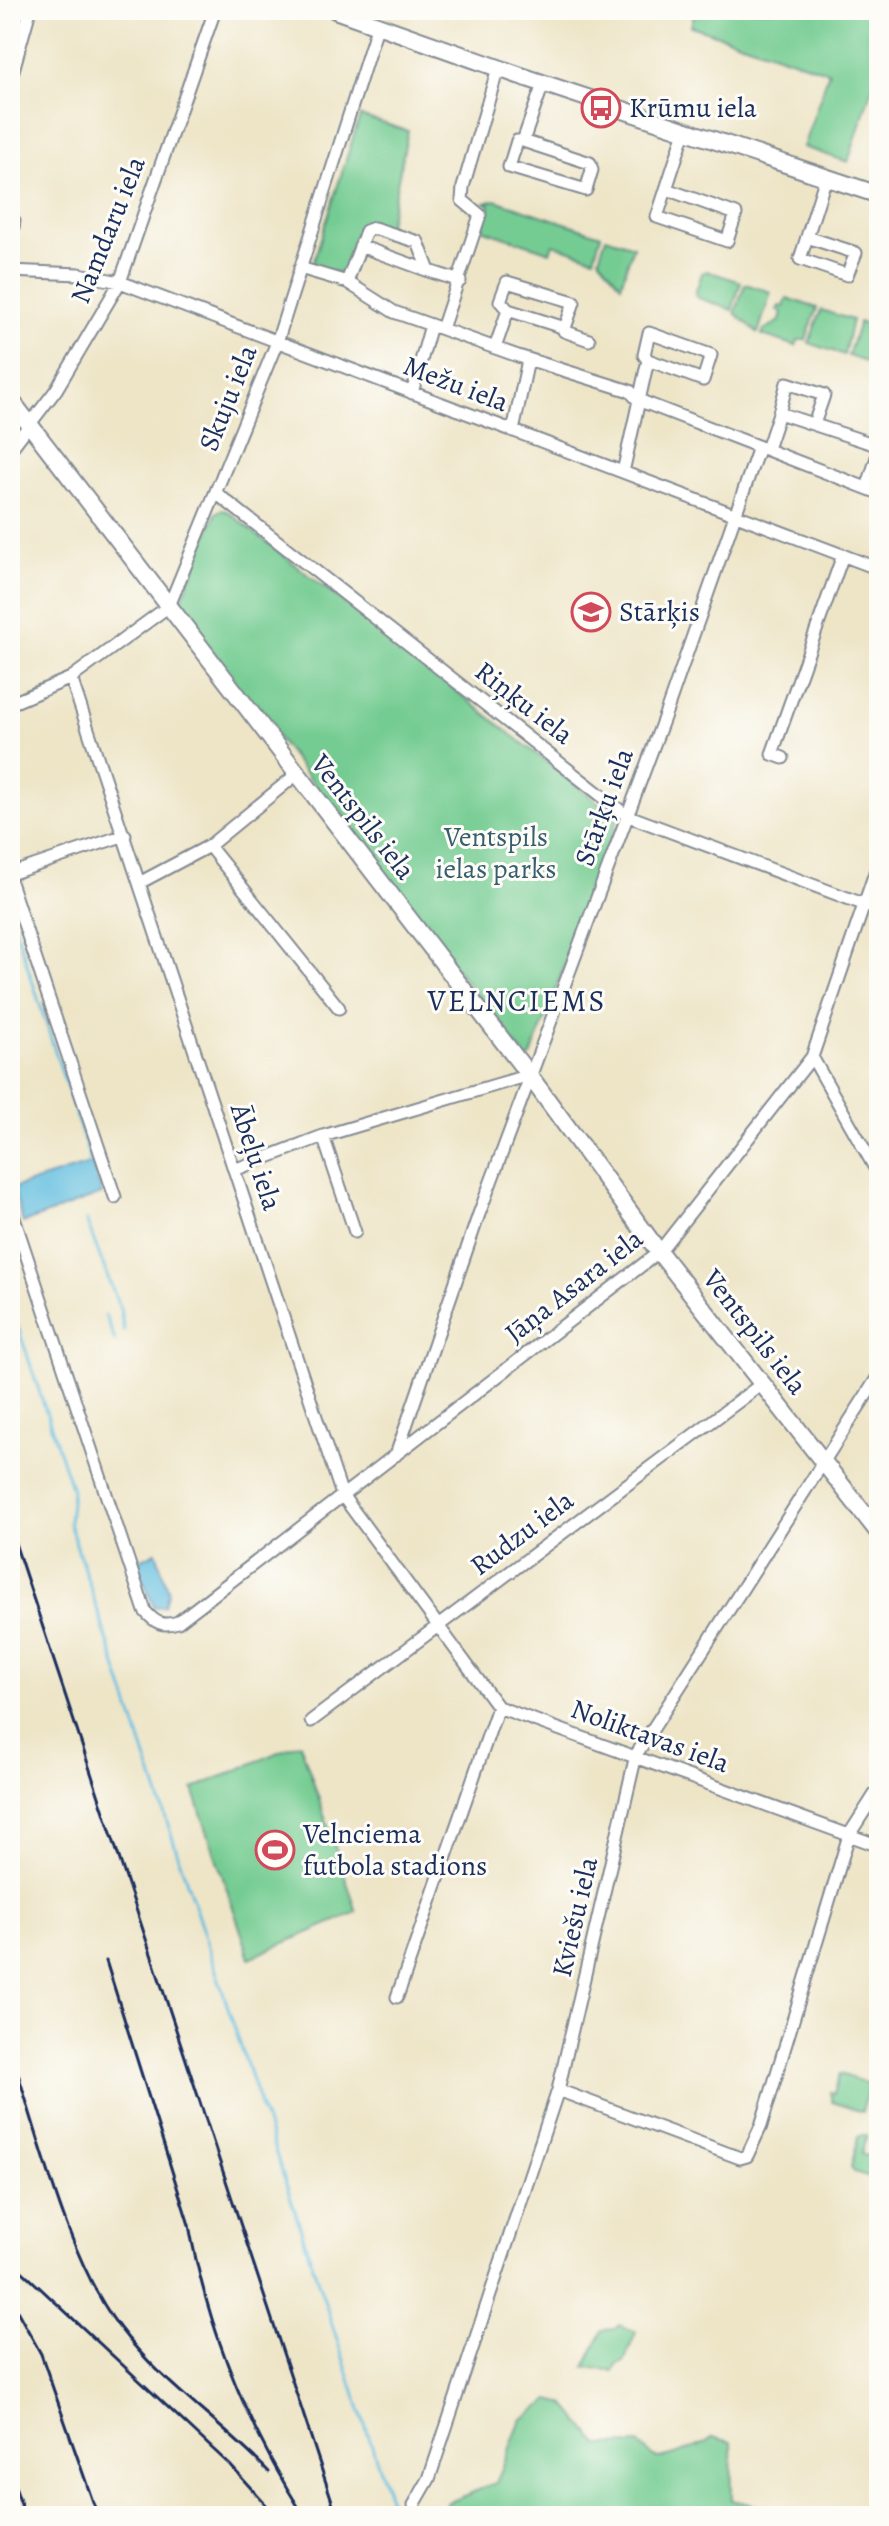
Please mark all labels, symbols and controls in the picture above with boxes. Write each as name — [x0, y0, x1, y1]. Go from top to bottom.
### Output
bus stop icon: Krūmu iela — [580, 87, 622, 129]
place label: Krūmu iela — [629, 89, 757, 127]
street label: Namdaru iela — [61, 151, 155, 309]
street label: Skuju iela — [189, 339, 267, 457]
street label: Mežu iela — [398, 347, 514, 421]
school or university icon: Stārķis — [570, 591, 612, 633]
place label: Stārķis — [619, 593, 700, 631]
street label: Riņķu iela — [467, 653, 581, 753]
street label: Stārķu iela — [565, 743, 643, 871]
street label: Ventspils iela — [301, 745, 424, 888]
park label: Ventspils ielas parks — [436, 818, 556, 888]
district label: VELNCIEMS — [427, 981, 606, 1021]
street label: Ābeļu iela — [221, 1098, 291, 1215]
street label: Jāņa Asara iela — [497, 1220, 651, 1352]
street label: Ventspils iela — [693, 1260, 816, 1403]
street label: Rudzu iela — [463, 1482, 581, 1584]
street label: Noliktavas iela — [565, 1690, 735, 1782]
place label: Velnciema futbola stadions — [302, 1815, 487, 1885]
sports icon: Velnciema futbola stadions — [254, 1829, 296, 1871]
street label: Kviešu iela — [543, 1853, 607, 1981]

